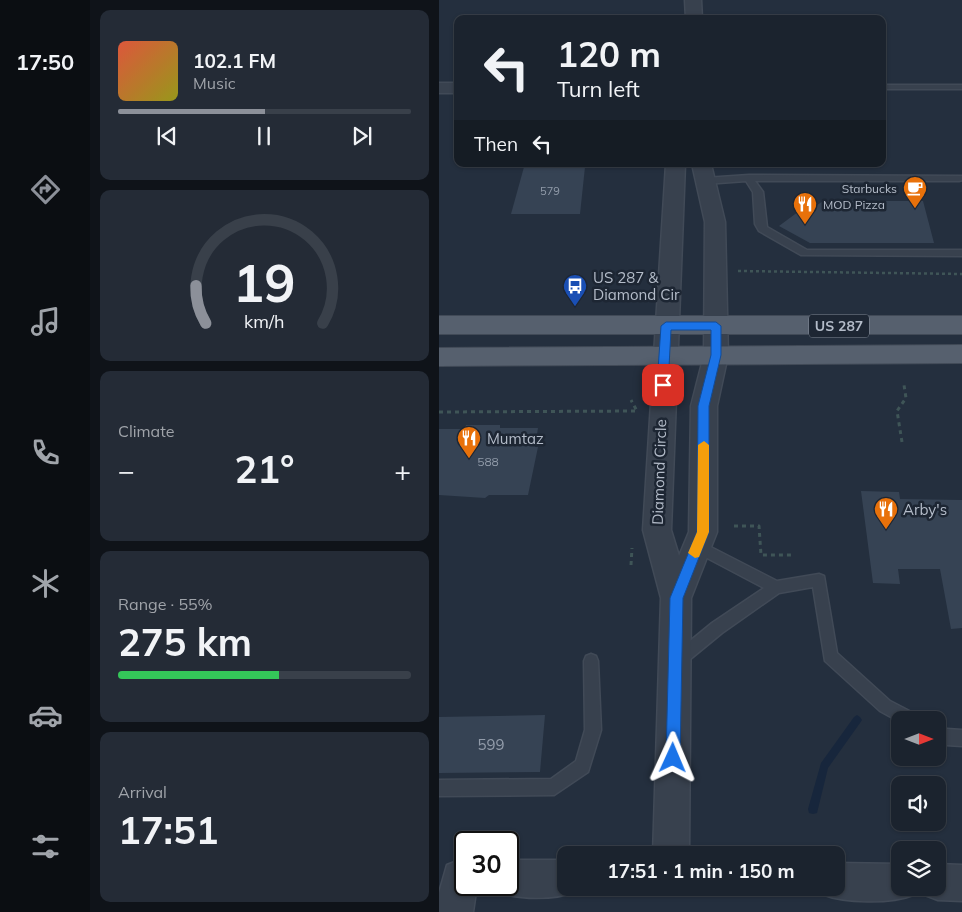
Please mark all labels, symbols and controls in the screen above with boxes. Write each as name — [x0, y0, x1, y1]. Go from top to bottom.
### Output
text: 120 m — [557, 32, 661, 76]
icon: left — [474, 35, 539, 100]
text: 17:50 — [16, 48, 74, 76]
text: 102.1 FM — [193, 49, 276, 73]
text: Music — [193, 73, 236, 93]
text: Turn left — [557, 75, 640, 103]
icon: previous — [153, 122, 181, 150]
icon: pause — [250, 122, 278, 150]
icon: next — [348, 122, 376, 150]
icon: left — [528, 130, 556, 158]
text: Then — [474, 132, 518, 156]
icon: directions — [28, 172, 63, 207]
cafe icon: Starbucks — [902, 175, 928, 209]
place label: Starbucks — [842, 181, 897, 196]
house number: 579 — [540, 184, 560, 198]
restaurant icon: MOD Pizza — [792, 191, 818, 225]
place label: MOD Pizza — [823, 197, 885, 212]
text: 19 — [233, 250, 296, 315]
place label: US 287 & Diamond Cir — [593, 268, 680, 304]
bus stop icon: US 287 & Diamond Cir — [562, 273, 588, 307]
icon: music — [28, 304, 63, 339]
text: km/h — [244, 310, 285, 332]
road number: US 287 — [809, 314, 869, 338]
pin — [642, 364, 684, 406]
icon: arrive — [649, 371, 677, 399]
street label: Diamond Circle — [648, 419, 670, 525]
text: Climate — [118, 421, 174, 441]
restaurant icon: Mumtaz — [456, 425, 482, 459]
place label: Mumtaz — [487, 429, 544, 448]
icon: phone — [28, 435, 63, 470]
text: 21° — [234, 445, 295, 493]
text: − — [118, 453, 135, 488]
text: + — [394, 453, 411, 488]
house number: 588 — [477, 454, 499, 469]
restaurant icon: Arby's — [873, 496, 899, 530]
place label: Arby's — [903, 500, 947, 519]
icon: climate — [28, 566, 63, 601]
text: Range · 55% — [118, 594, 213, 614]
text: 275 km — [118, 618, 252, 666]
icon: car — [28, 698, 63, 733]
north arrow — [891, 711, 947, 766]
map controls — [891, 711, 946, 896]
position arrow — [646, 731, 698, 783]
house number: 599 — [477, 735, 505, 754]
button: sound — [891, 776, 946, 831]
text: Arrival — [118, 782, 167, 802]
text: 17:51 — [118, 806, 219, 854]
icon: filters — [28, 829, 63, 864]
speed limit sign: 30 — [454, 831, 519, 896]
button: layers — [891, 841, 946, 896]
text: 17:51 · 1 min · 150 m — [607, 859, 795, 883]

